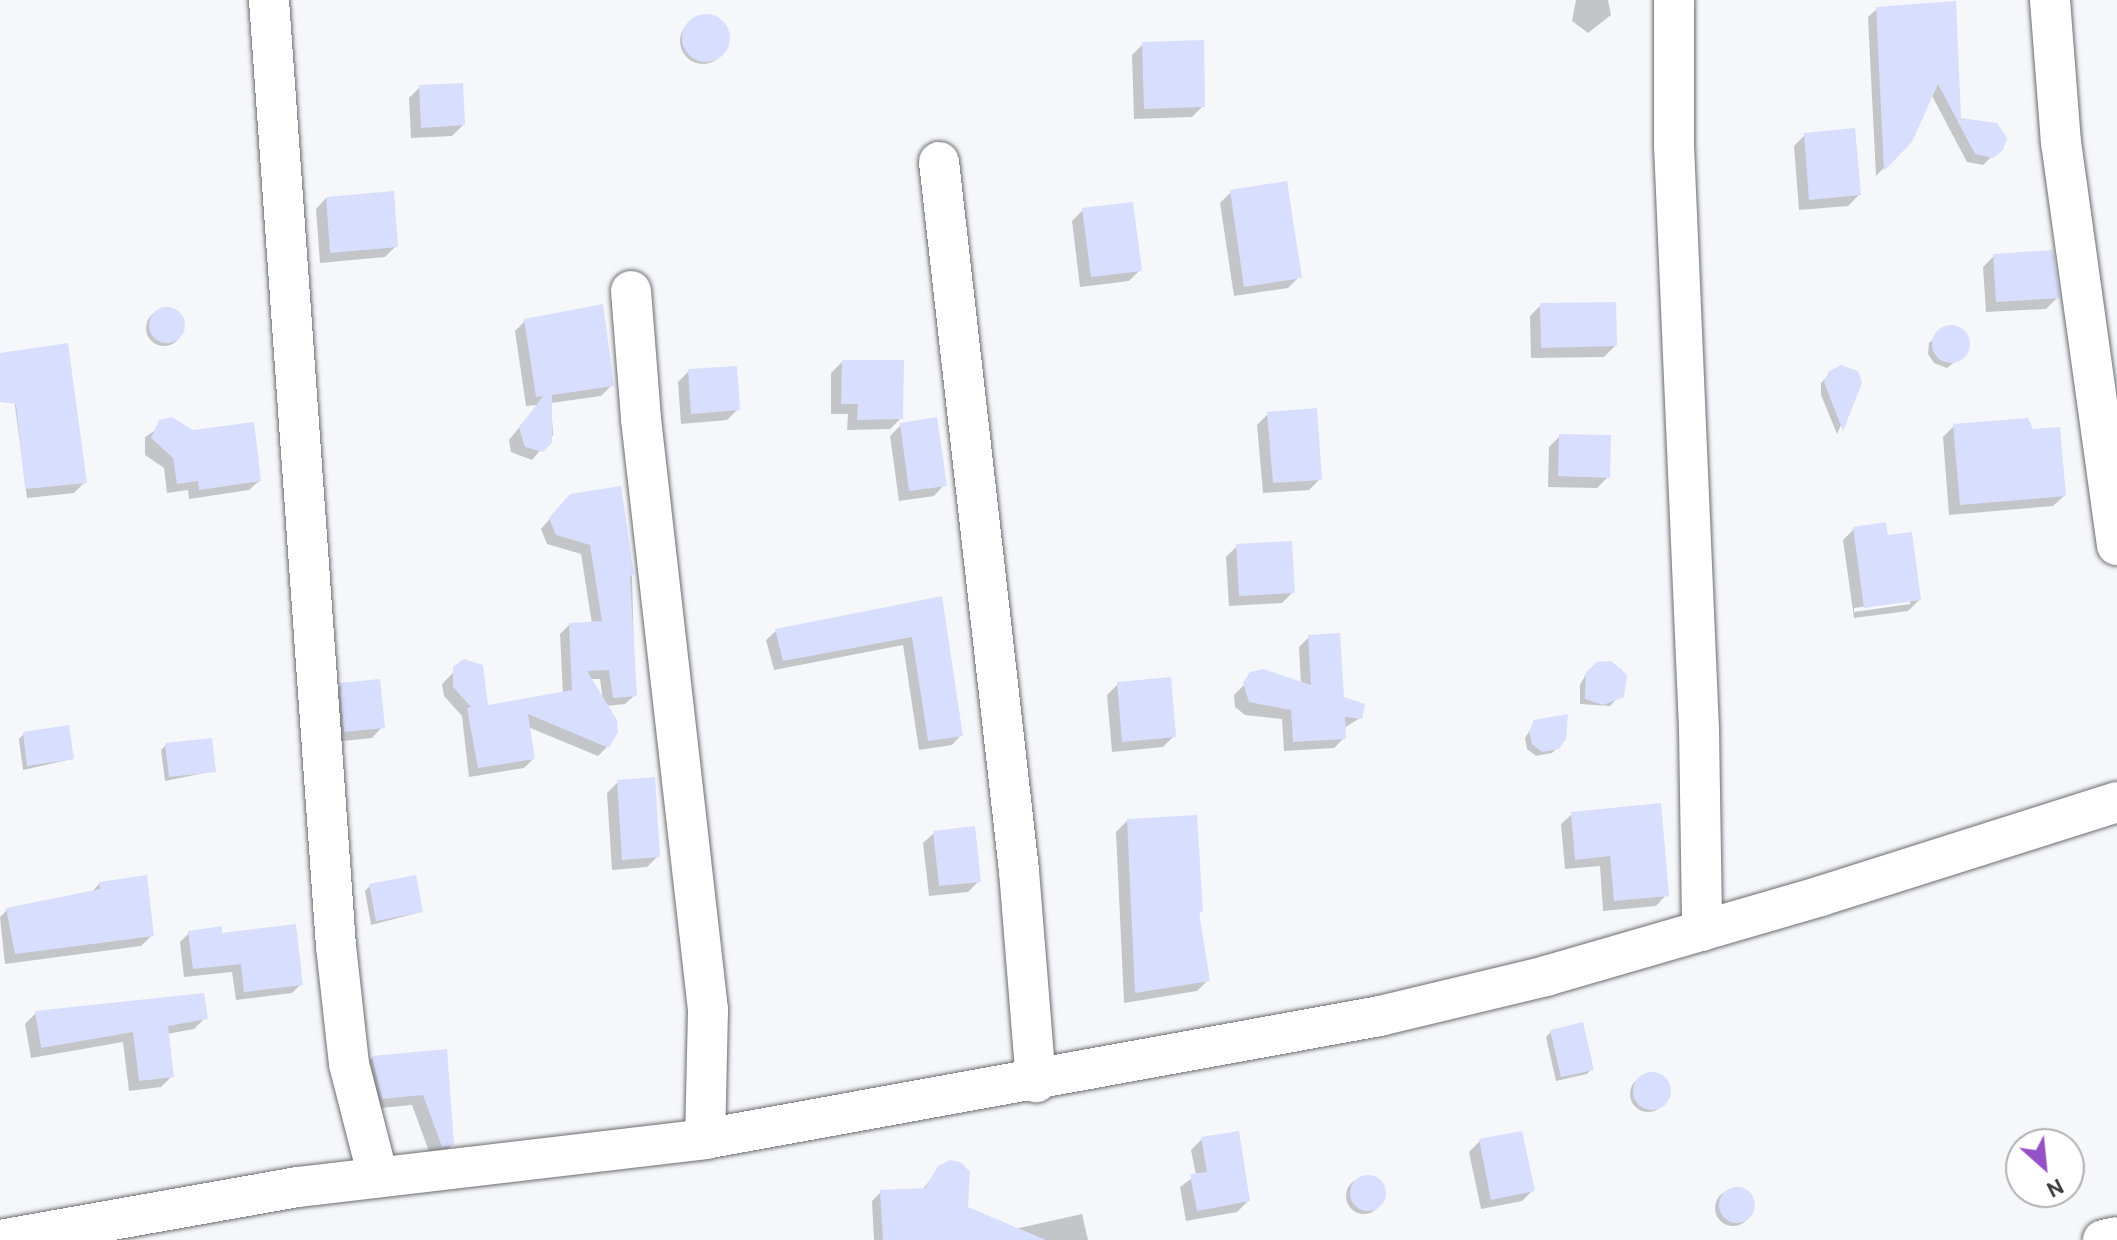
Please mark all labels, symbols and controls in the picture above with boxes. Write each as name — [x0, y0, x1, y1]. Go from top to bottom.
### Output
north arrow — [2005, 1128, 2085, 1208]
text: N — [2042, 1172, 2068, 1204]

